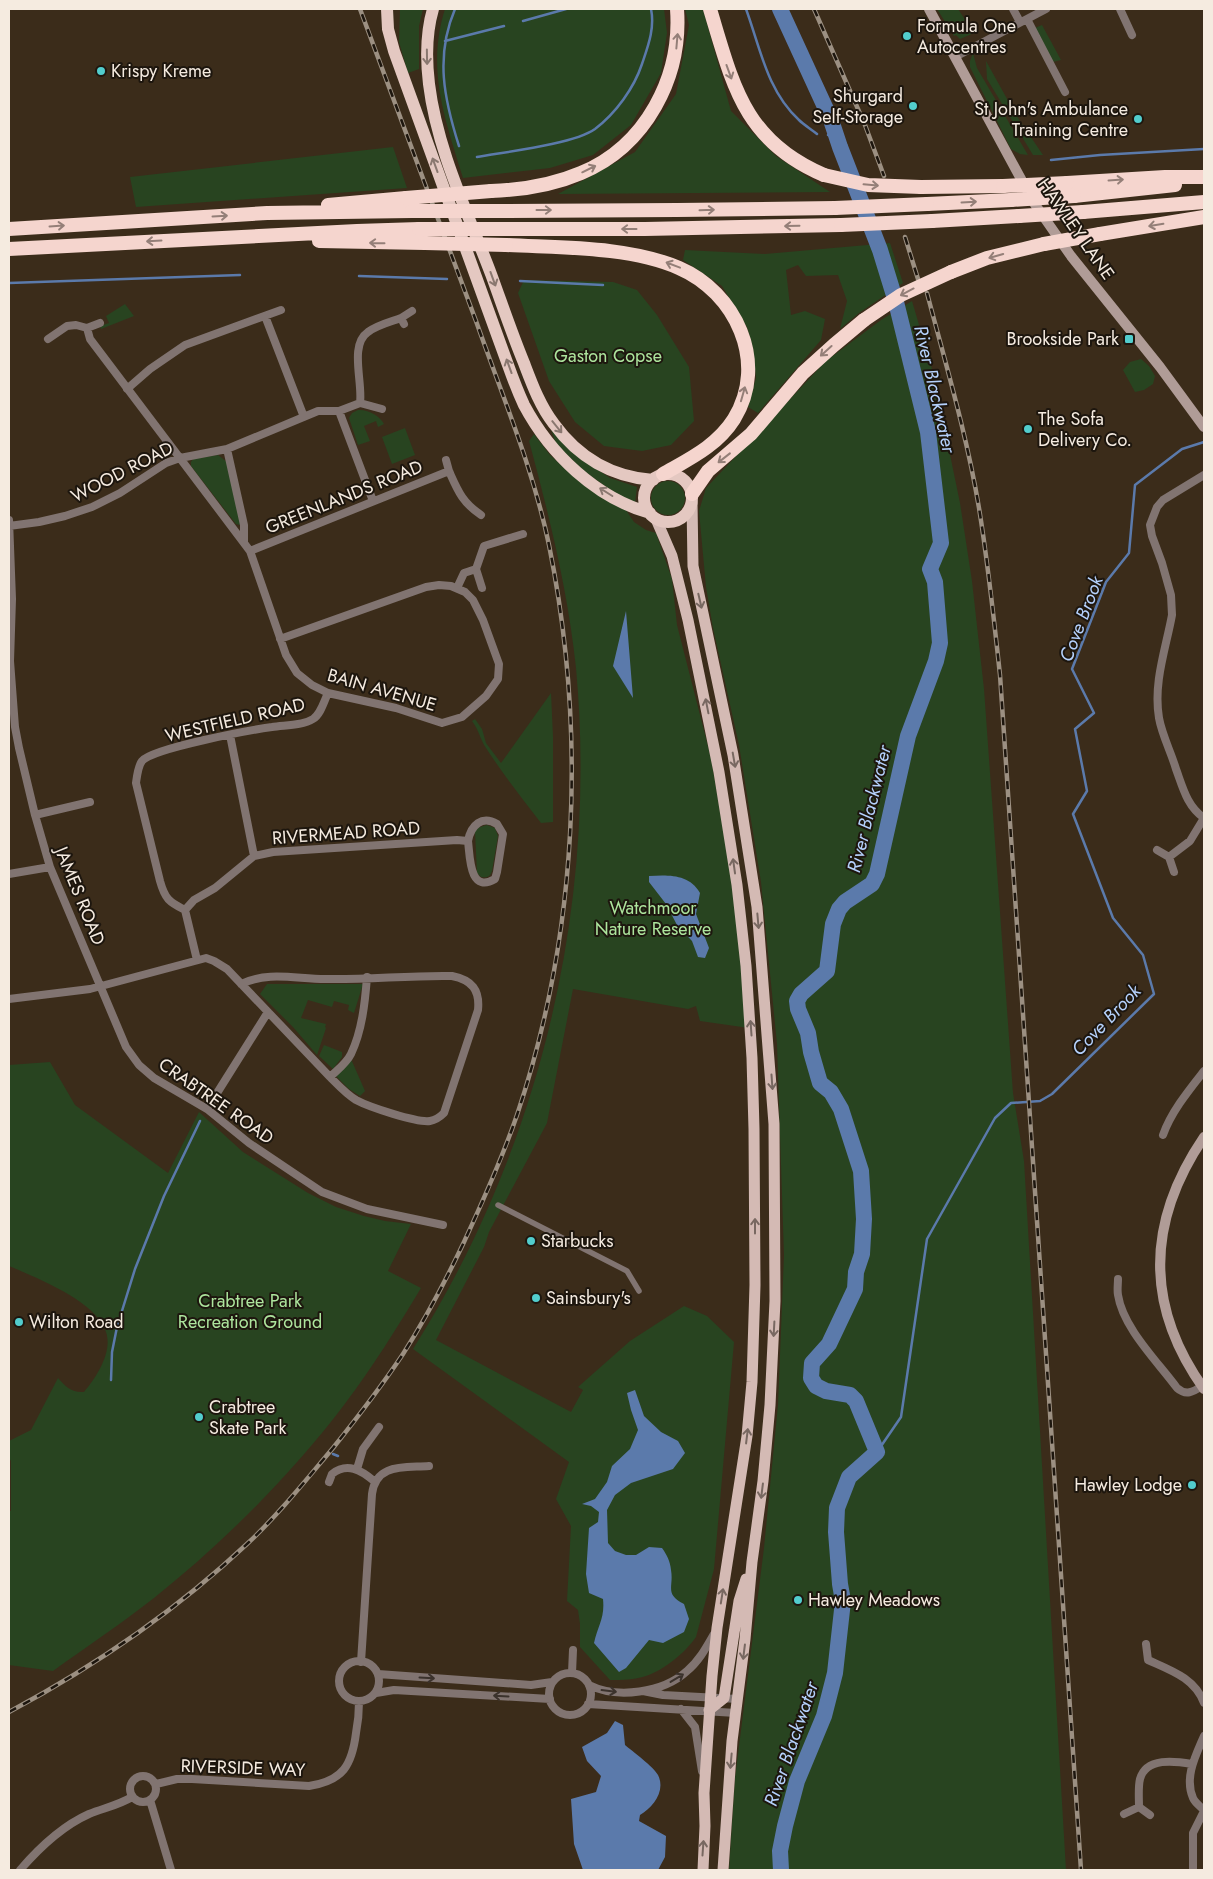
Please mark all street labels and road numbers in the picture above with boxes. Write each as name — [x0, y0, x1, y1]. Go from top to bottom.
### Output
street label: HAWLEY LANE — [1031, 173, 1121, 285]
street label: WOOD ROAD — [66, 435, 178, 509]
street label: GREENLANDS ROAD — [261, 454, 427, 540]
street label: BAIN AVENUE — [324, 662, 440, 718]
street label: WESTFIELD ROAD — [162, 691, 308, 749]
street label: RIVERMEAD ROAD — [271, 815, 421, 851]
street label: JAMES ROAD — [48, 841, 112, 949]
street label: CRABTREE ROAD — [153, 1052, 279, 1150]
street label: RIVERSIDE WAY — [180, 1753, 307, 1783]

